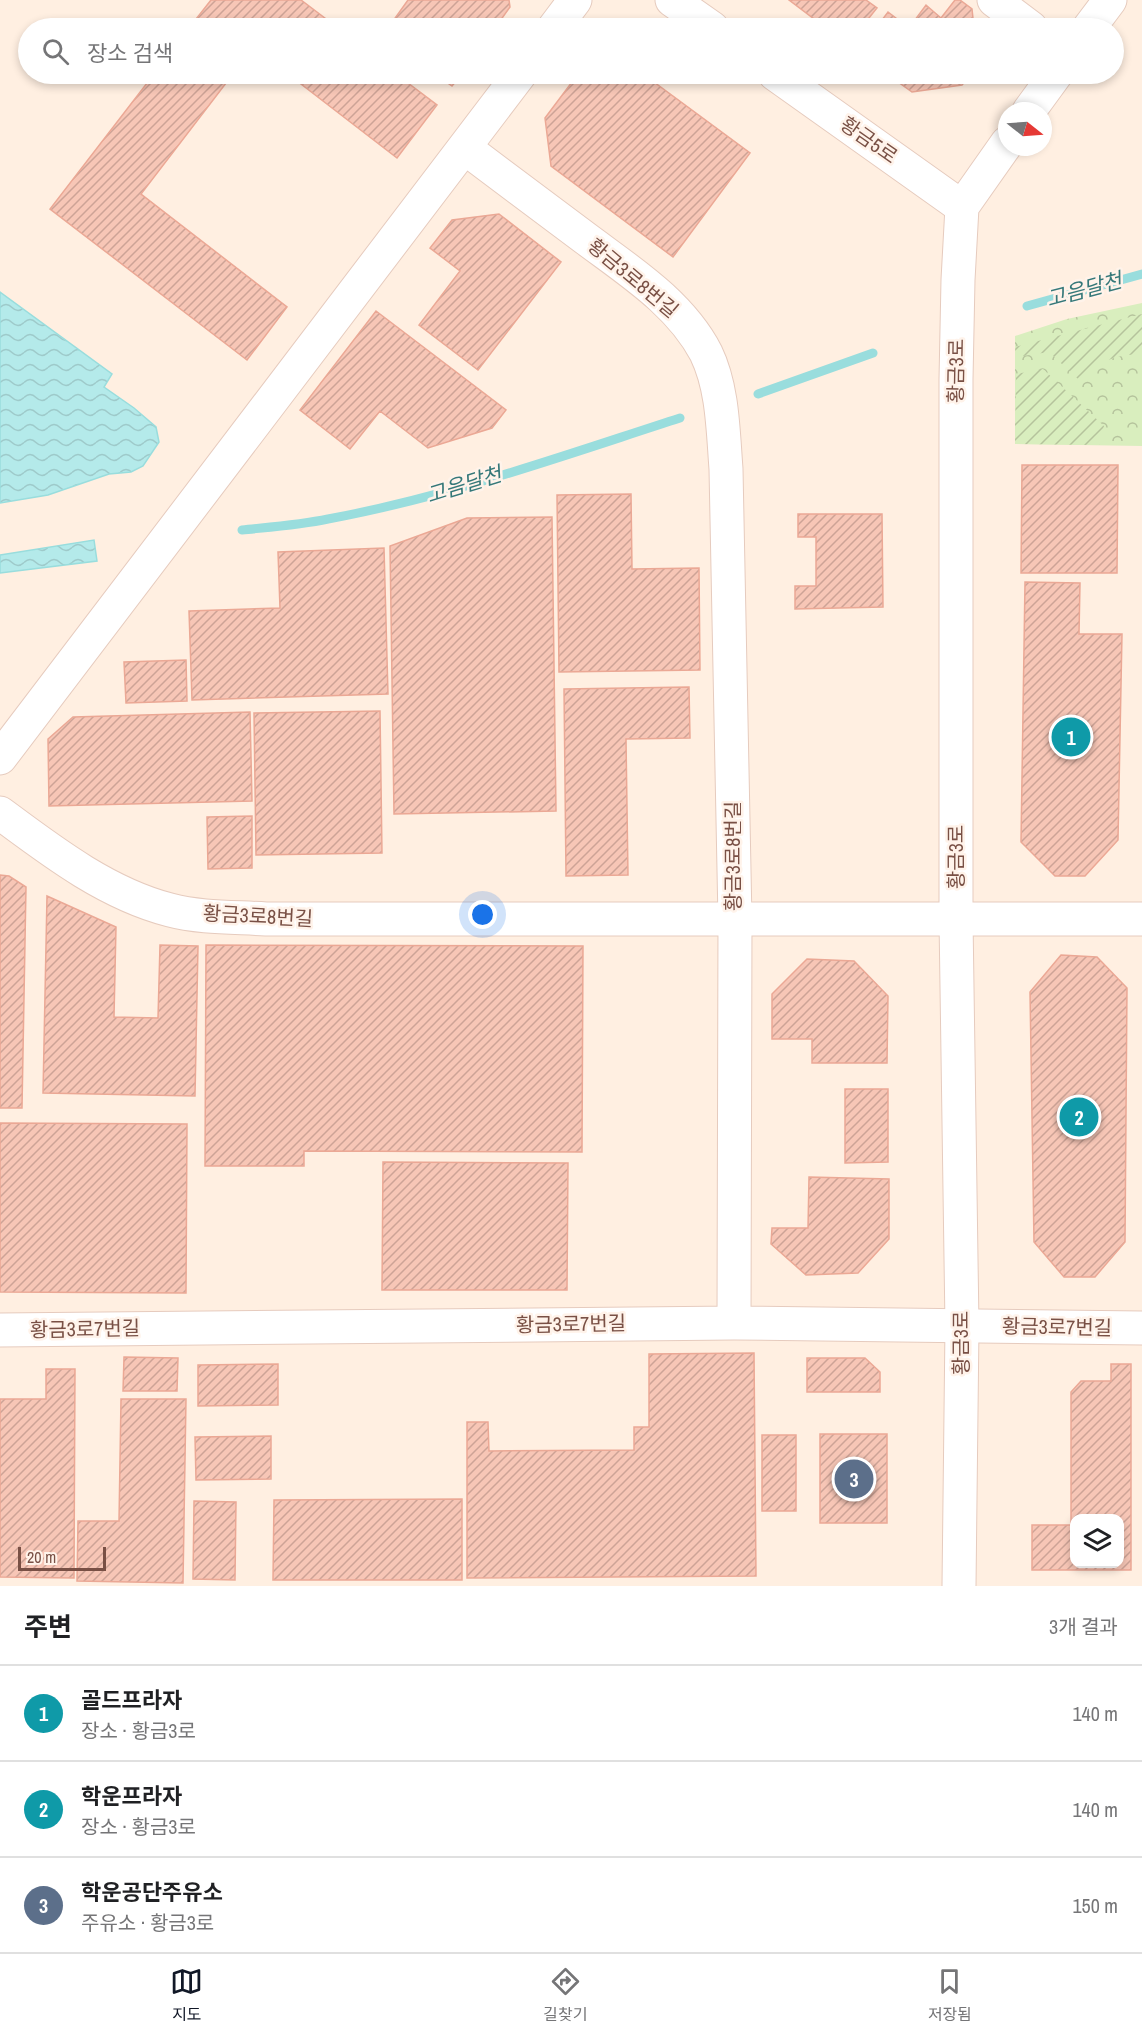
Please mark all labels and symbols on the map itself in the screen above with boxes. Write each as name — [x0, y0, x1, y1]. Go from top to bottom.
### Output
north arrow — [998, 102, 1052, 156]
street label: 황금5로 — [835, 110, 903, 169]
street label: 황금3로8번길 — [582, 232, 684, 323]
water label: 고음달천 — [1043, 265, 1128, 314]
street label: 황금3로 — [941, 339, 970, 403]
water label: 고음달천 — [423, 459, 508, 510]
pin: 1 — [1052, 714, 1090, 760]
street label: 황금3로8번길 — [719, 801, 746, 911]
street label: 황금3로 — [942, 825, 969, 889]
street label: 황금3로8번길 — [202, 899, 314, 932]
your location — [468, 900, 497, 929]
pin: 2 — [1060, 1094, 1098, 1140]
street label: 황금3로7번길 — [516, 1309, 626, 1338]
street label: 황금3로 — [947, 1311, 974, 1375]
street label: 황금3로7번길 — [1002, 1312, 1112, 1341]
street label: 황금3로7번길 — [30, 1314, 140, 1343]
pin: 3 — [834, 1456, 874, 1502]
scale bar — [18, 1544, 106, 1572]

